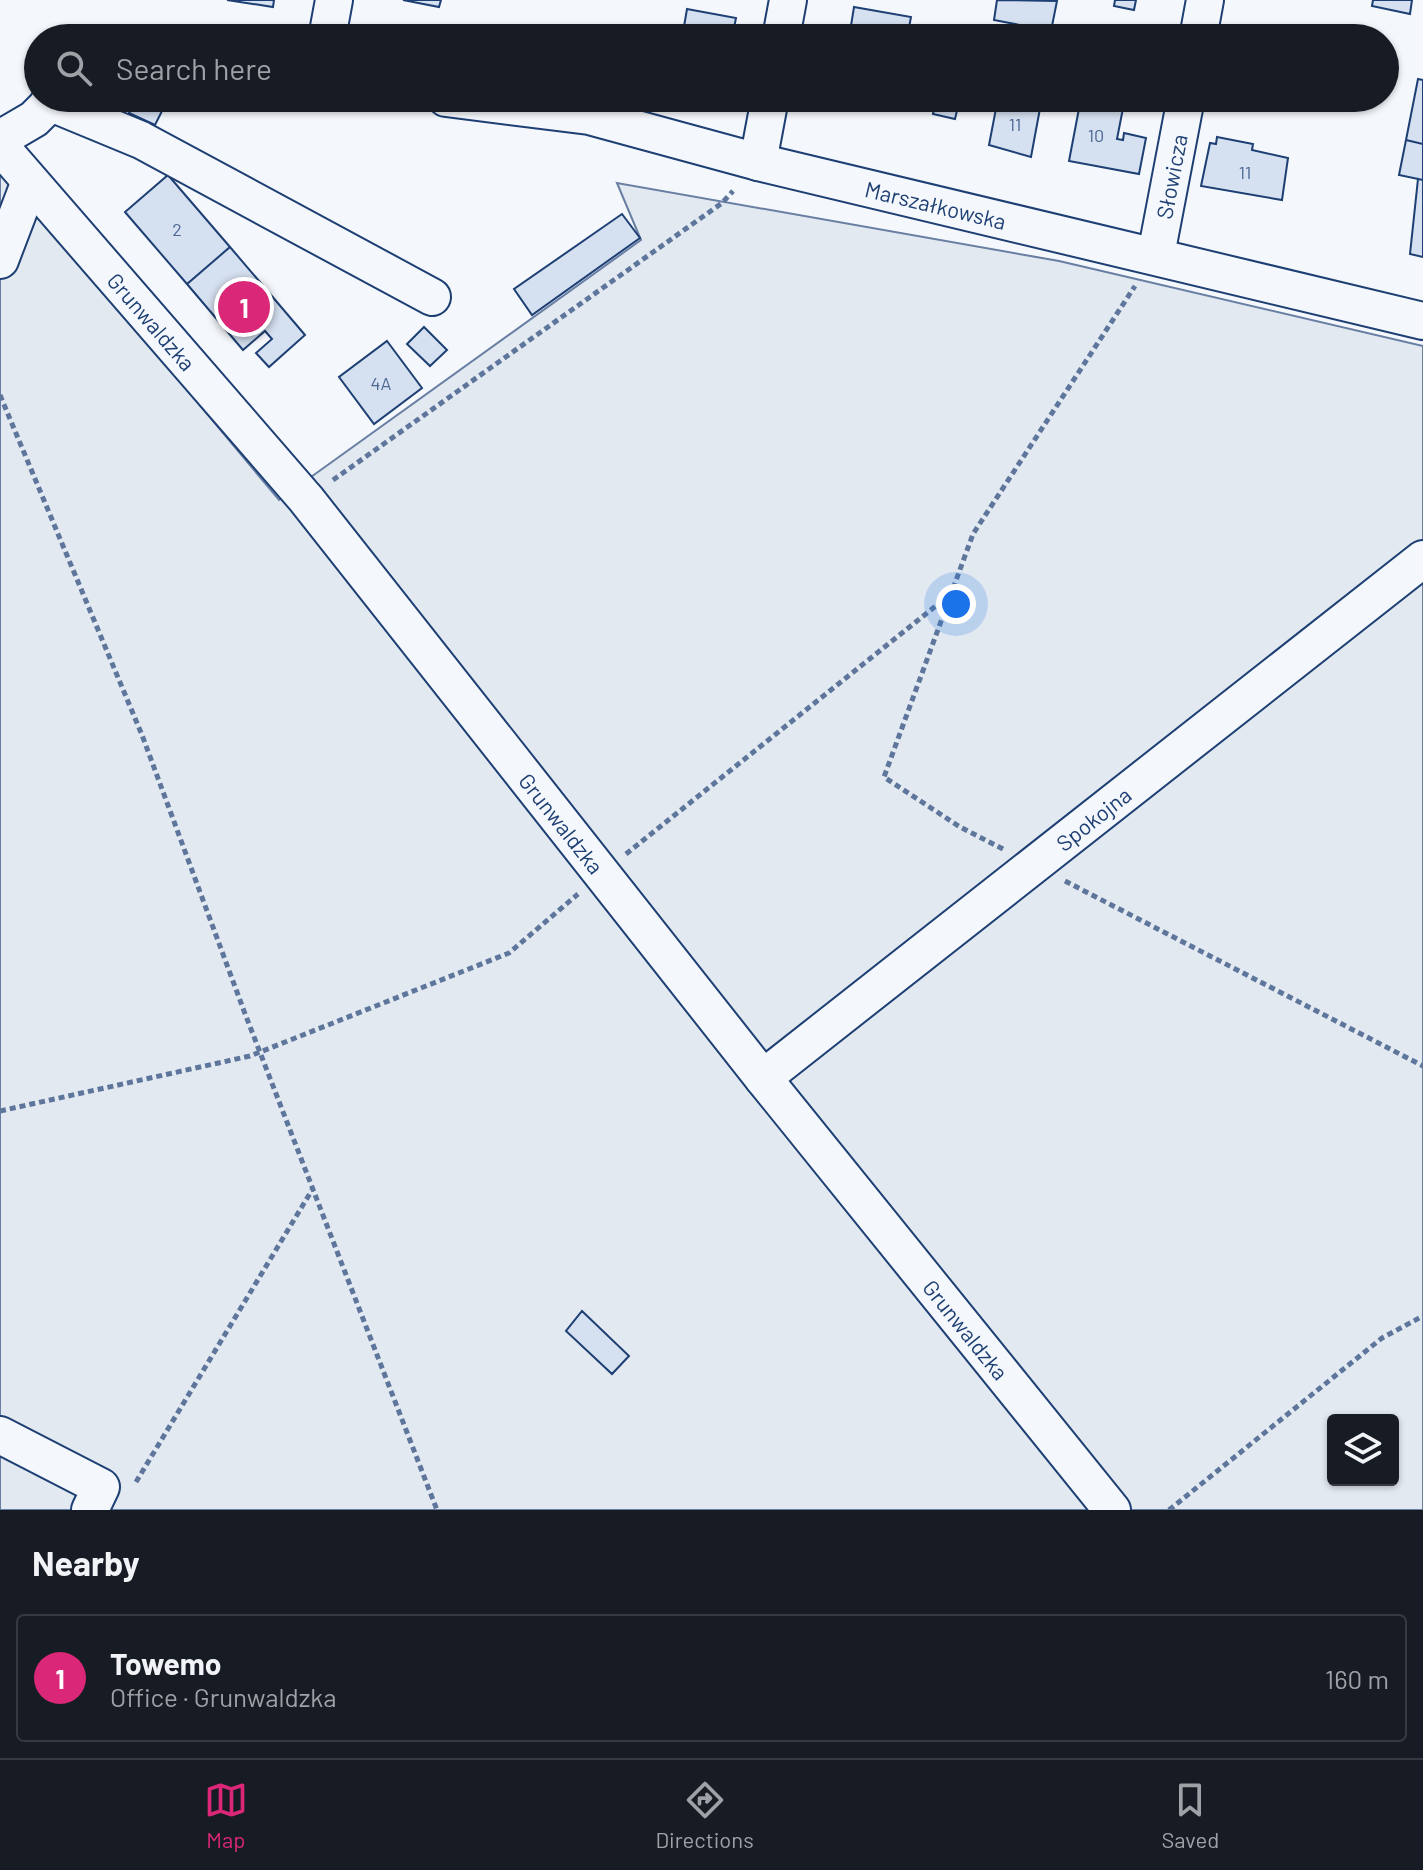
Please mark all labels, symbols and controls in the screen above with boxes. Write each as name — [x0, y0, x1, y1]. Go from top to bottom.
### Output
search box — [24, 24, 1399, 112]
icon: search — [52, 46, 96, 90]
text: Search here — [116, 50, 272, 86]
house number: 11 — [1009, 113, 1021, 135]
house number: 10 — [1088, 124, 1104, 146]
street label: Słowicza — [1150, 132, 1192, 221]
house number: 11 — [1239, 161, 1251, 183]
street label: Marszałkowska — [863, 175, 1009, 234]
house number: 2 — [172, 218, 182, 240]
street label: Grunwaldzka — [103, 267, 201, 375]
pin: 1 — [218, 277, 270, 337]
house number: 4A — [371, 372, 391, 394]
your location — [936, 584, 976, 624]
street label: Grunwaldzka — [514, 768, 609, 879]
street label: Spokojna — [1051, 781, 1136, 856]
street label: Grunwaldzka — [918, 1274, 1014, 1385]
map controls — [1327, 1414, 1399, 1486]
button: layers — [1327, 1414, 1399, 1486]
text: Nearby — [32, 1542, 140, 1583]
text: Towemo — [110, 1645, 221, 1681]
text: 1 — [55, 1663, 65, 1694]
text: 160 m — [1325, 1663, 1389, 1694]
text: Office · Grunwaldzka — [110, 1681, 336, 1712]
tab: Map — [204, 1778, 248, 1852]
tab: Directions — [655, 1778, 754, 1852]
tab: Saved — [1161, 1778, 1219, 1852]

